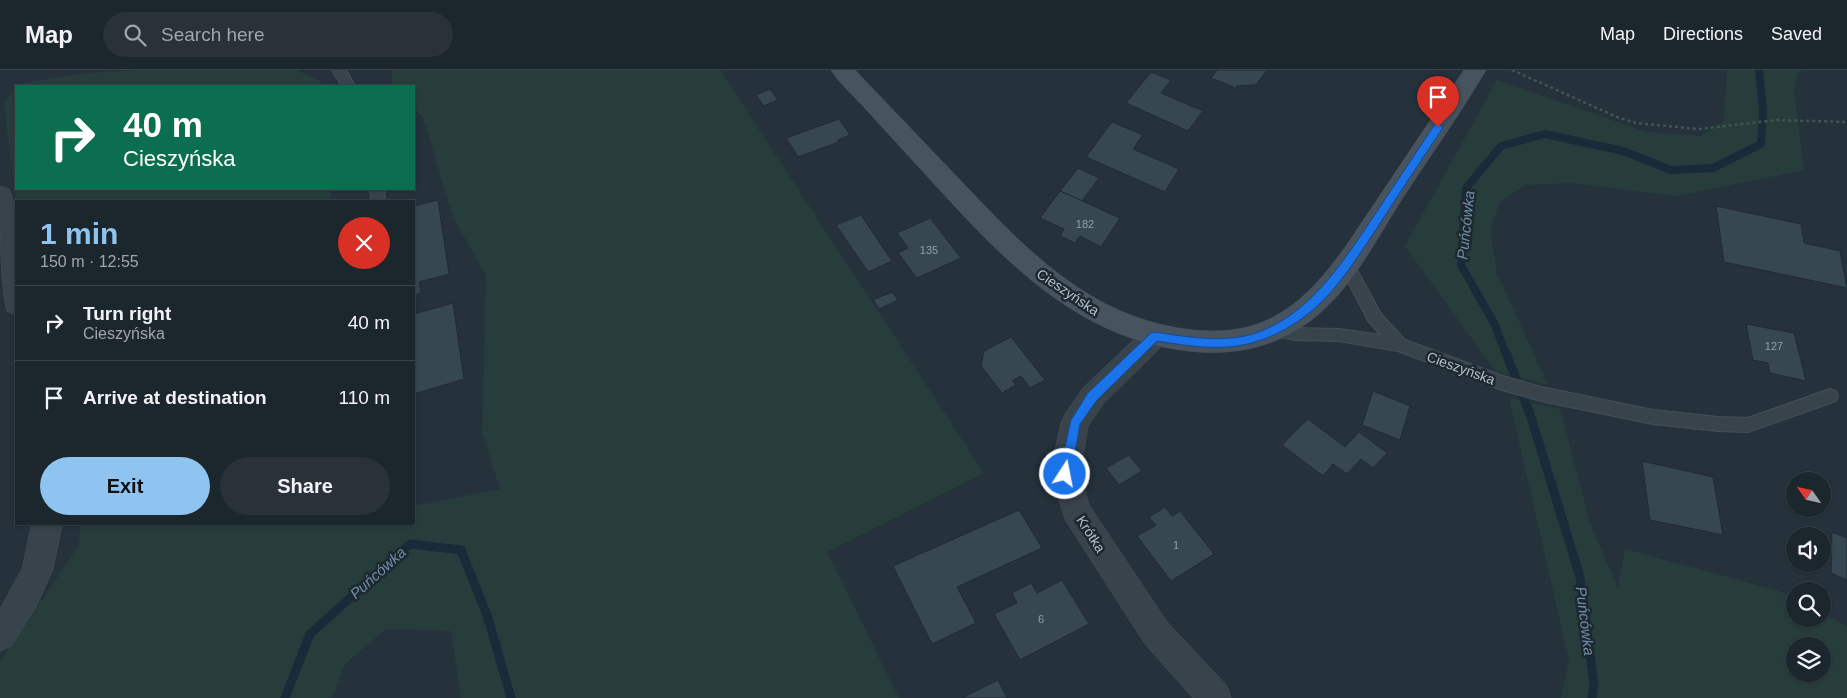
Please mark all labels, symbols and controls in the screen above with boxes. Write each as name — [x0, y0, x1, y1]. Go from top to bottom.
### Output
search box — [103, 12, 453, 57]
text: Map — [25, 21, 73, 48]
icon: search — [121, 21, 149, 49]
text: Search here — [161, 24, 265, 45]
text: Map — [1600, 24, 1635, 44]
text: Directions — [1663, 24, 1743, 44]
text: Saved — [1771, 24, 1822, 44]
pin — [1417, 76, 1459, 127]
icon: arrive — [1424, 83, 1452, 111]
icon: right — [40, 105, 105, 170]
text: 40 m — [123, 105, 203, 144]
text: Cieszyńska — [123, 146, 235, 171]
water label: Puńcówka — [1453, 190, 1478, 260]
text: 1 min — [40, 217, 118, 250]
button: close — [338, 217, 390, 269]
house number: 182 — [1076, 218, 1094, 230]
house number: 135 — [920, 244, 938, 256]
text: 150 m · 12:55 — [40, 253, 139, 270]
street label: Cieszyńska — [1034, 265, 1102, 319]
text: Turn right — [83, 303, 171, 324]
icon: right — [40, 309, 68, 337]
text: 40 m — [348, 312, 390, 333]
text: Cieszyńska — [83, 325, 165, 342]
house number: 127 — [1765, 340, 1783, 352]
street label: Cieszyńska — [1425, 348, 1498, 388]
icon: arrive — [40, 384, 68, 412]
text: Arrive at destination — [83, 387, 267, 408]
text: 110 m — [339, 387, 390, 408]
position arrow — [1038, 447, 1090, 499]
button: Exit — [40, 457, 210, 515]
button: Share — [220, 457, 390, 515]
north arrow — [1786, 472, 1831, 518]
map controls — [1786, 472, 1831, 682]
street label: Krótka — [1073, 513, 1109, 556]
button: sound — [1786, 527, 1831, 572]
house number: 1 — [1173, 539, 1179, 551]
water label: Puńcówka — [346, 543, 409, 602]
button: search — [1786, 582, 1831, 627]
water label: Puńcówka — [1573, 586, 1598, 656]
house number: 6 — [1038, 613, 1044, 625]
button: layers — [1786, 637, 1831, 682]

